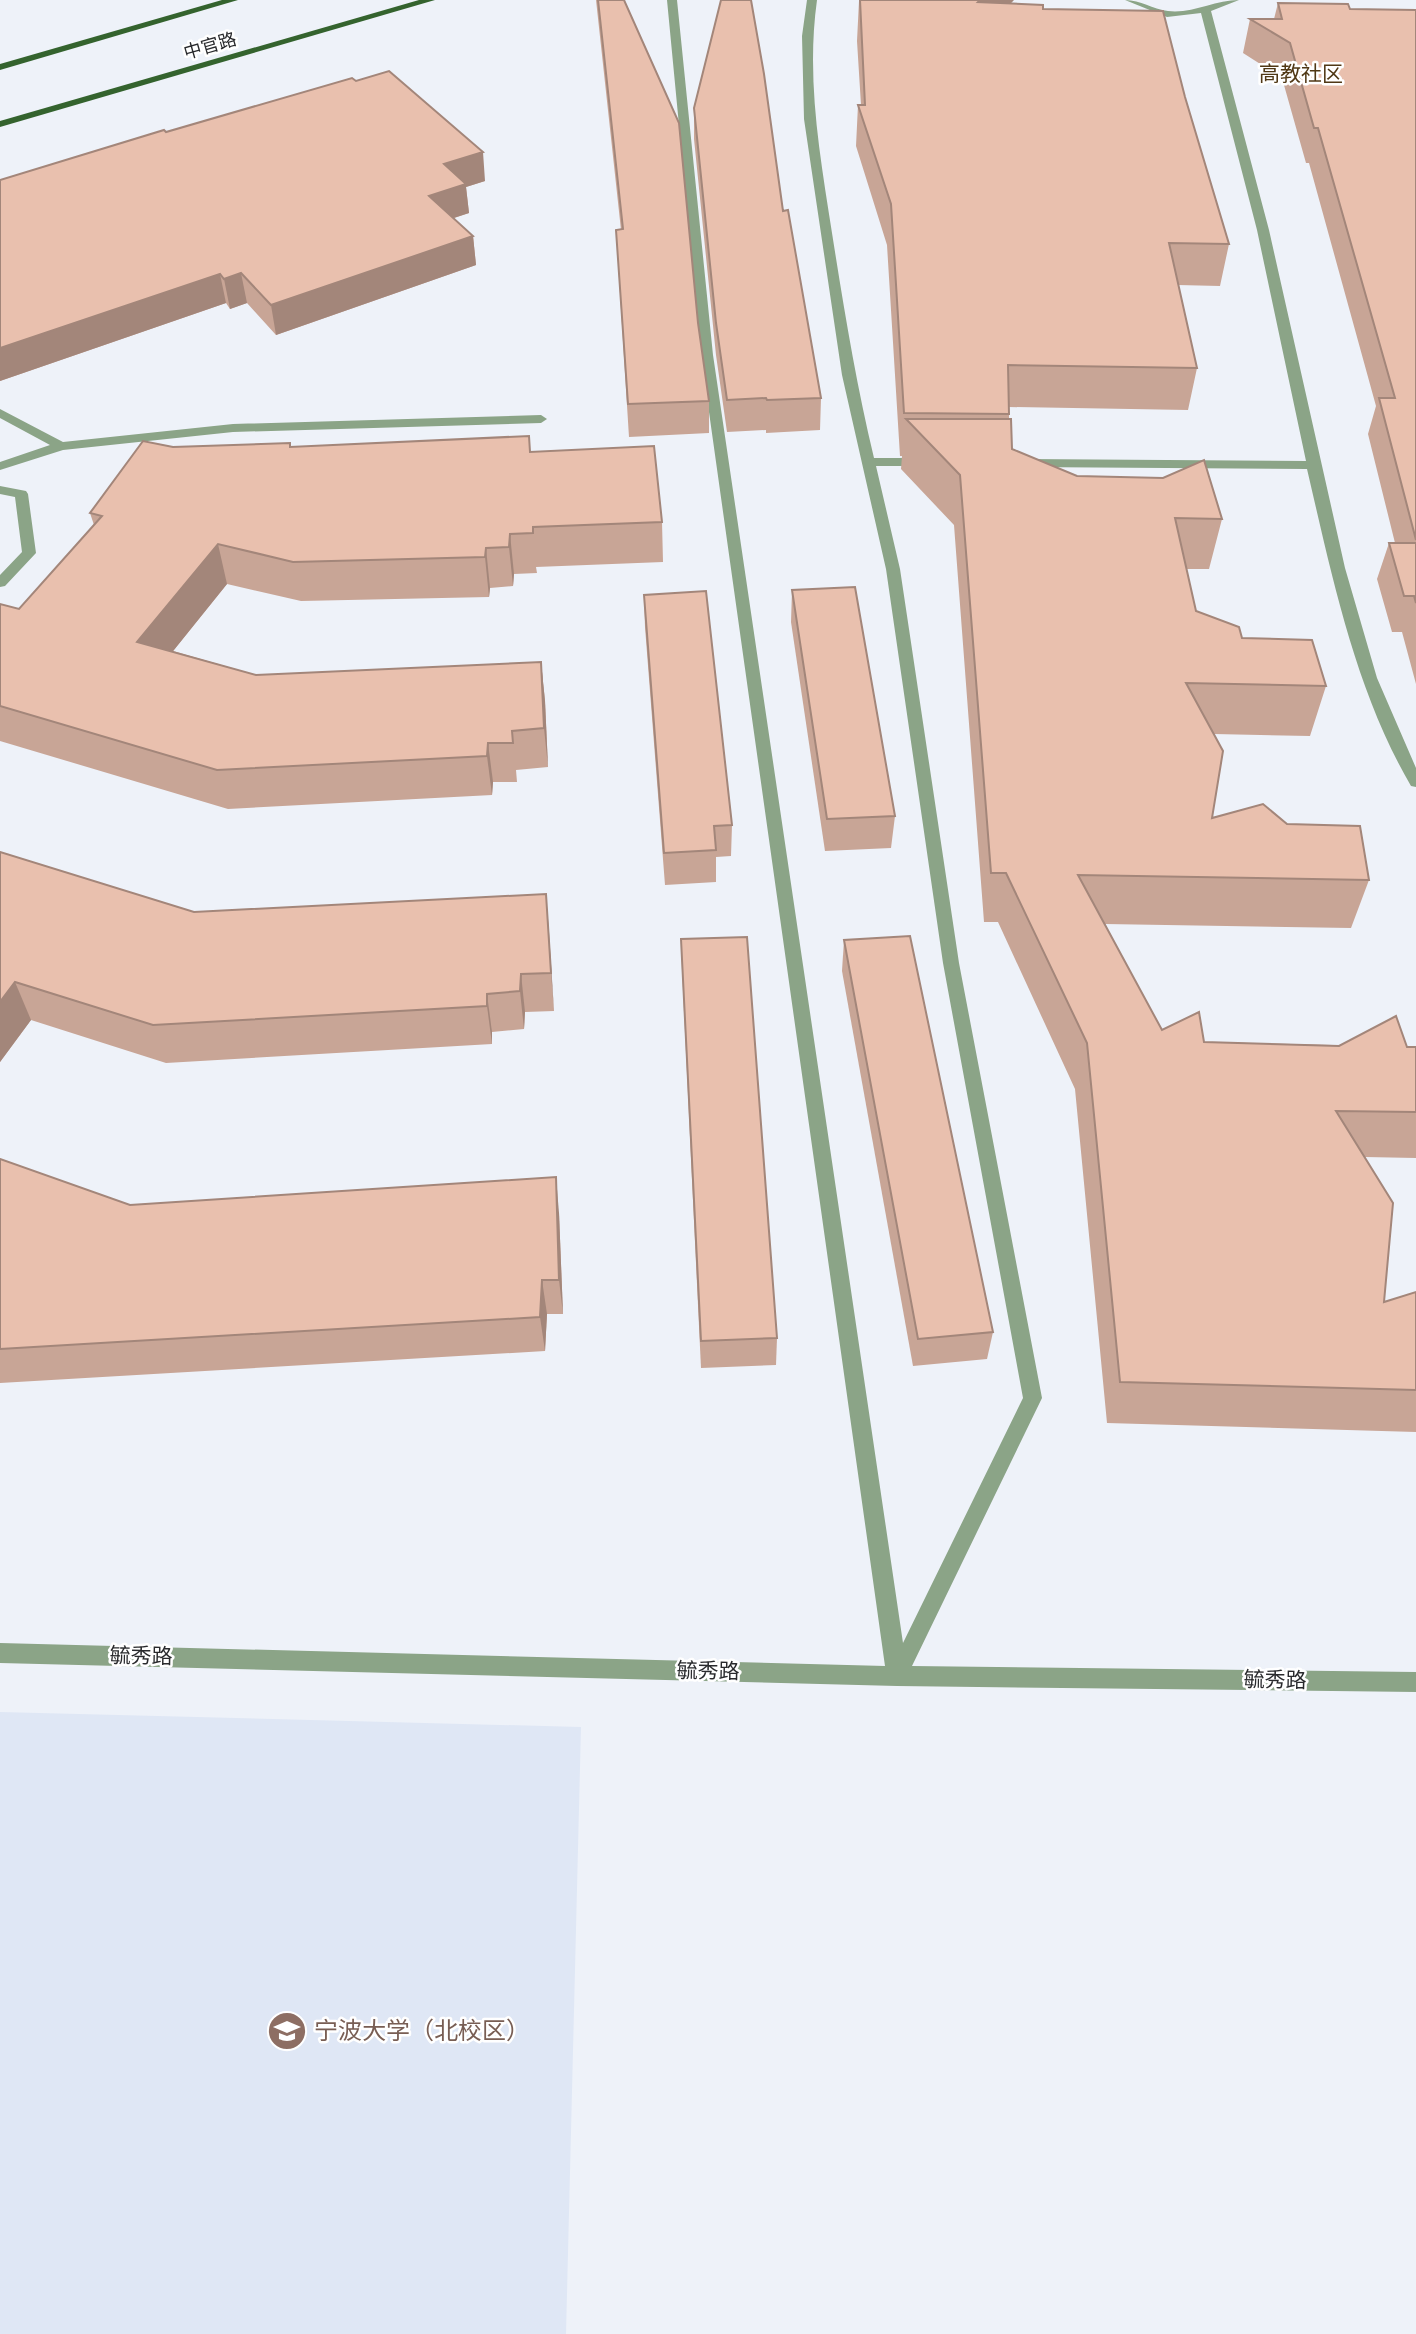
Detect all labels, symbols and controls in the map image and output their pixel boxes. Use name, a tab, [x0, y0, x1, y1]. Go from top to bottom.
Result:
street label: 中官路	[181, 28, 239, 64]
district label: 高教社区	[1259, 61, 1343, 87]
street label: 毓秀路	[109, 1642, 173, 1670]
street label: 毓秀路	[676, 1657, 740, 1685]
street label: 毓秀路	[1243, 1666, 1307, 1694]
school or university icon: 宁波大学（北校区）	[266, 2010, 308, 2052]
place label: 宁波大学（北校区）	[314, 2017, 530, 2045]

